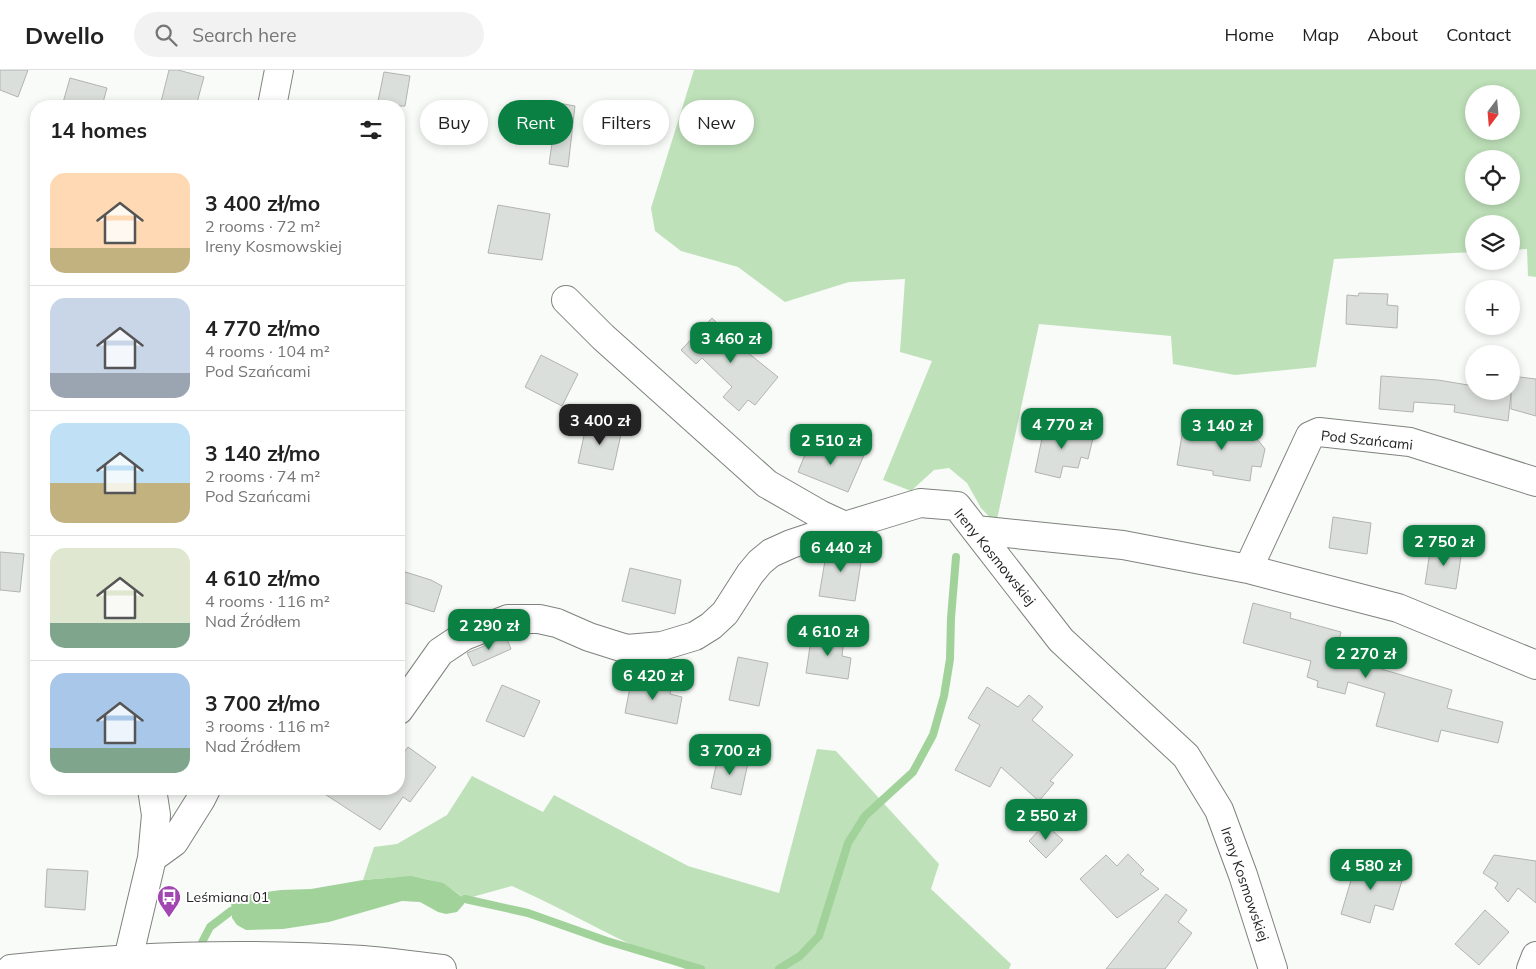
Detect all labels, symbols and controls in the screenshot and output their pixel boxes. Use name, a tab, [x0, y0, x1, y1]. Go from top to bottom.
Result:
search box	[134, 12, 484, 57]
text: Dwello	[25, 20, 104, 50]
icon: search	[152, 21, 180, 49]
text: Search here	[192, 23, 297, 47]
text: Home	[1224, 23, 1274, 46]
text: Map	[1302, 23, 1339, 46]
text: About	[1367, 23, 1418, 46]
text: Contact	[1446, 23, 1511, 46]
north arrow	[1465, 85, 1520, 140]
map controls	[1465, 85, 1520, 400]
chip: Buy	[420, 100, 488, 145]
chip: Rent	[498, 100, 573, 145]
chip: Filters	[583, 100, 669, 145]
chip: New	[679, 100, 754, 145]
icon: filters	[357, 116, 385, 144]
text: 14 homes	[50, 117, 147, 143]
button: locate	[1465, 150, 1520, 205]
text: 3 400 zł/mo	[205, 190, 320, 216]
icon: home	[90, 193, 150, 253]
button: layers	[1465, 215, 1520, 270]
text: 2 rooms · 72 m²	[205, 216, 320, 236]
text: Ireny Kosmowskiej	[205, 236, 342, 256]
button: +	[1465, 280, 1520, 335]
text: 4 770 zł/mo	[205, 315, 320, 341]
icon: home	[90, 318, 150, 378]
pin: 3 460 zł	[679, 322, 783, 364]
text: 3 460 zł	[701, 328, 761, 348]
text: 4 rooms · 104 m²	[205, 341, 330, 361]
button: −	[1465, 345, 1520, 400]
text: Pod Szańcami	[205, 361, 310, 381]
pin: 3 400 zł	[548, 404, 652, 446]
pin: 4 770 zł	[1010, 408, 1114, 450]
pin: 3 140 zł	[1170, 408, 1274, 451]
text: 3 400 zł	[570, 410, 630, 430]
text: 4 770 zł	[1032, 414, 1092, 434]
text: 3 140 zł	[1192, 415, 1252, 435]
pin: 2 510 zł	[779, 424, 883, 466]
street label: Pod Szańcami	[1320, 426, 1414, 454]
text: 2 510 zł	[801, 430, 861, 450]
text: 3 140 zł/mo	[205, 440, 320, 466]
icon: home	[90, 443, 150, 503]
text: 2 rooms · 74 m²	[205, 466, 320, 486]
text: Pod Szańcami	[205, 486, 310, 506]
street label: Ireny Kosmowskiej	[950, 505, 1040, 609]
pin: 2 750 zł	[1392, 524, 1496, 567]
pin: 6 440 zł	[789, 530, 893, 573]
text: 2 750 zł	[1414, 531, 1474, 551]
text: 6 440 zł	[811, 537, 871, 557]
text: 4 610 zł/mo	[205, 565, 320, 591]
icon: home	[90, 568, 150, 628]
text: 4 rooms · 116 m²	[205, 591, 330, 611]
pin: 2 290 zł	[437, 608, 541, 651]
text: Nad Źródłem	[205, 611, 301, 631]
pin: 4 610 zł	[776, 614, 880, 657]
text: 2 290 zł	[459, 615, 519, 635]
text: 4 610 zł	[798, 621, 858, 641]
pin: 2 270 zł	[1314, 636, 1418, 679]
text: 2 270 zł	[1336, 643, 1396, 663]
pin: 6 420 zł	[601, 658, 705, 701]
text: 6 420 zł	[623, 665, 683, 685]
text: 3 700 zł/mo	[205, 690, 320, 716]
icon: home	[90, 693, 150, 753]
text: 3 rooms · 116 m²	[205, 716, 330, 736]
pin: 3 700 zł	[678, 734, 782, 776]
text: Nad Źródłem	[205, 736, 301, 756]
text: 3 700 zł	[700, 740, 760, 760]
pin: 2 550 zł	[994, 798, 1098, 841]
text: 2 550 zł	[1016, 805, 1076, 825]
street label: Ireny Kosmowskiej	[1217, 824, 1273, 944]
pin: 4 580 zł	[1319, 848, 1423, 891]
text: 4 580 zł	[1341, 855, 1401, 875]
bus stop icon: Leśmiana 01	[156, 884, 182, 918]
place label: Leśmiana 01	[186, 888, 269, 906]

